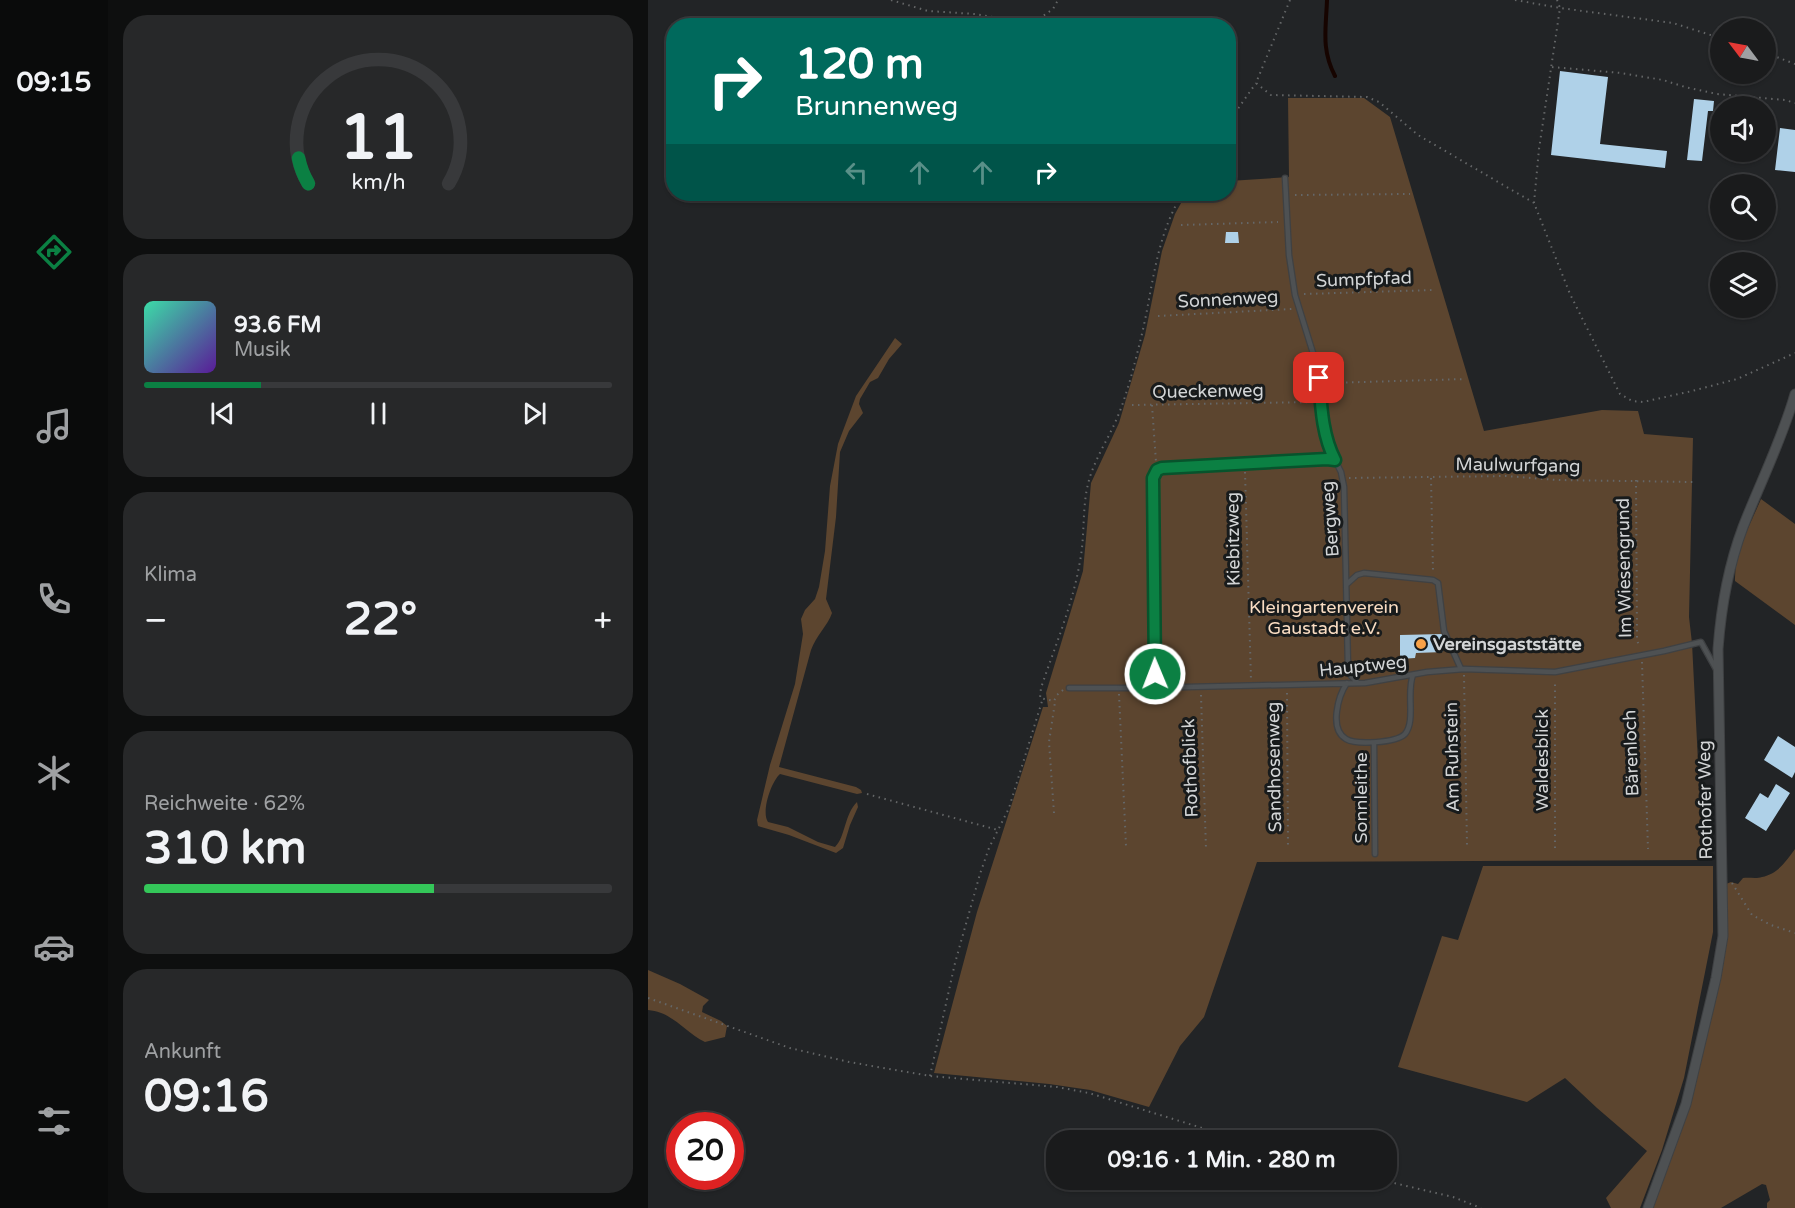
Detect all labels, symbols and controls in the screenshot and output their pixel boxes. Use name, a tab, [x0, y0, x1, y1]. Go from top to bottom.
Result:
north arrow	[1710, 18, 1776, 84]
map controls	[1710, 18, 1776, 318]
text: 120 m	[795, 39, 924, 90]
icon: right	[696, 42, 774, 120]
text: 09:15	[17, 66, 91, 99]
text: Brunnenweg	[795, 90, 958, 123]
button: sound	[1710, 96, 1776, 162]
text: 11	[339, 101, 417, 176]
icon: left	[840, 156, 873, 189]
icon: ahead	[903, 156, 936, 189]
icon: ahead	[966, 156, 999, 189]
icon: right	[1029, 156, 1062, 189]
text: km/h	[351, 169, 405, 195]
button: search	[1710, 174, 1776, 240]
icon: directions	[33, 231, 75, 273]
button: layers	[1710, 252, 1776, 318]
street label: Sumpfpfad	[1316, 266, 1412, 292]
street label: Sonnenweg	[1177, 285, 1279, 313]
text: 93.6 FM	[234, 312, 322, 338]
text: Musik	[234, 338, 291, 362]
pin	[1293, 352, 1344, 403]
icon: arrive	[1302, 361, 1335, 394]
street label: Queckenweg	[1152, 379, 1264, 403]
icon: previous	[206, 397, 239, 430]
icon: pause	[362, 397, 395, 430]
icon: next	[518, 397, 551, 430]
icon: music	[33, 405, 75, 447]
street label: Maulwurfgang	[1455, 453, 1581, 477]
street label: Bergweg	[1316, 480, 1344, 558]
street label: Kiebitzweg	[1221, 492, 1245, 586]
street label: Im Wiesengrund	[1612, 498, 1636, 638]
text: Klima	[144, 563, 197, 587]
icon: phone	[33, 578, 75, 620]
text: 22°	[344, 593, 417, 647]
park label: Kleingartenverein Gaustadt e.V.	[1249, 596, 1399, 639]
text: −	[144, 601, 168, 640]
text: +	[593, 601, 612, 640]
place label: Vereinsgaststätte	[1433, 633, 1582, 655]
marker: Vereinsgaststätte	[1414, 637, 1428, 651]
position arrow	[1123, 642, 1187, 706]
street label: Hauptweg	[1318, 650, 1408, 682]
street label: Sandhosenweg	[1262, 701, 1286, 833]
street label: Am Ruhstein	[1440, 702, 1464, 812]
street label: Waldesblick	[1531, 709, 1553, 811]
street label: Bärenloch	[1618, 709, 1644, 797]
street label: Rothofblick	[1177, 718, 1203, 818]
street label: Rothofer Weg	[1693, 740, 1717, 860]
icon: climate	[33, 752, 75, 794]
street label: Sonnleithe	[1350, 752, 1372, 844]
text: Reichweite · 62%	[144, 792, 305, 816]
text: 310 km	[144, 822, 306, 876]
icon: car	[33, 926, 75, 968]
text: Ankunft	[144, 1040, 221, 1064]
text: 09:16	[144, 1070, 269, 1124]
icon: filters	[33, 1100, 75, 1142]
speed limit sign: 20	[666, 1112, 744, 1190]
text: 09:16 · 1 Min. · 280 m	[1108, 1147, 1335, 1173]

